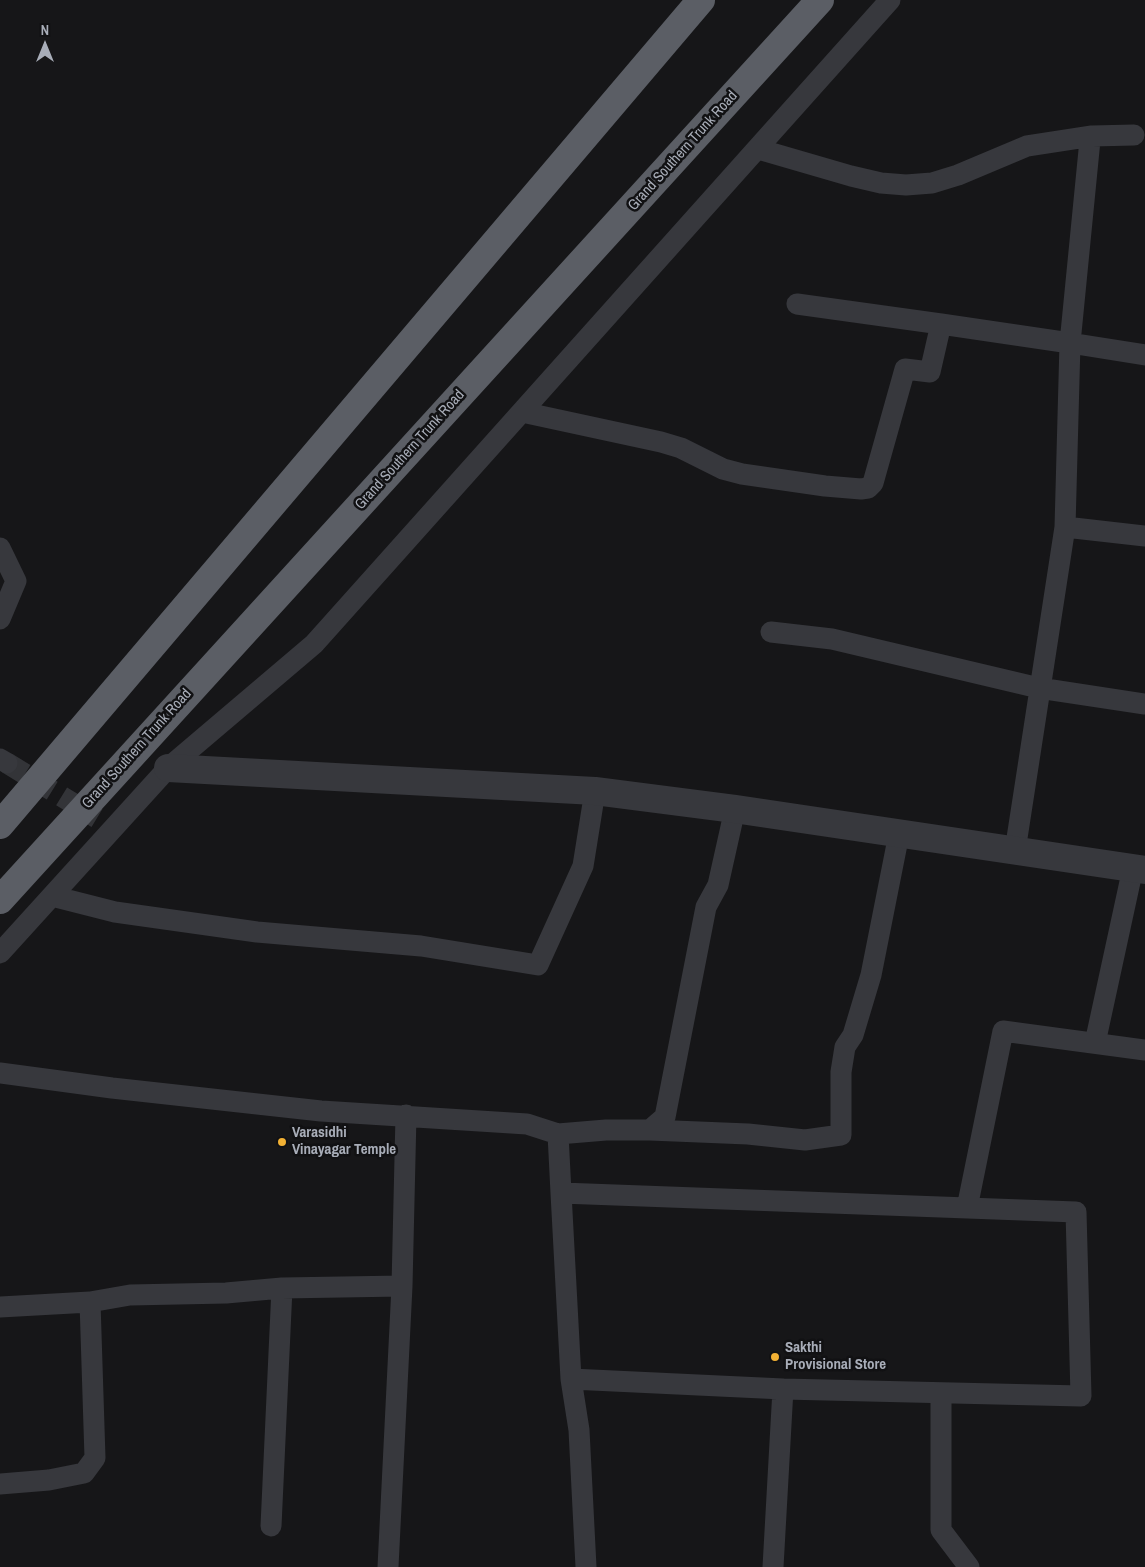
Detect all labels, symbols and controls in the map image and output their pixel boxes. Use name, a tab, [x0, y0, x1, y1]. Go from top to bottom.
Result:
north arrow	[20, 20, 70, 70]
text: N	[41, 21, 49, 39]
street label: Grand Southern Trunk Road	[625, 87, 741, 215]
street label: Grand Southern Trunk Road	[352, 386, 468, 514]
street label: Grand Southern Trunk Road	[79, 685, 195, 813]
place label: Varasidhi Vinayagar Temple	[292, 1124, 396, 1159]
marker: Varasidhi Vinayagar Temple	[276, 1136, 288, 1148]
place label: Sakthi Provisional Store	[785, 1339, 886, 1374]
marker: Sakthi Provisional Store	[769, 1351, 781, 1363]

